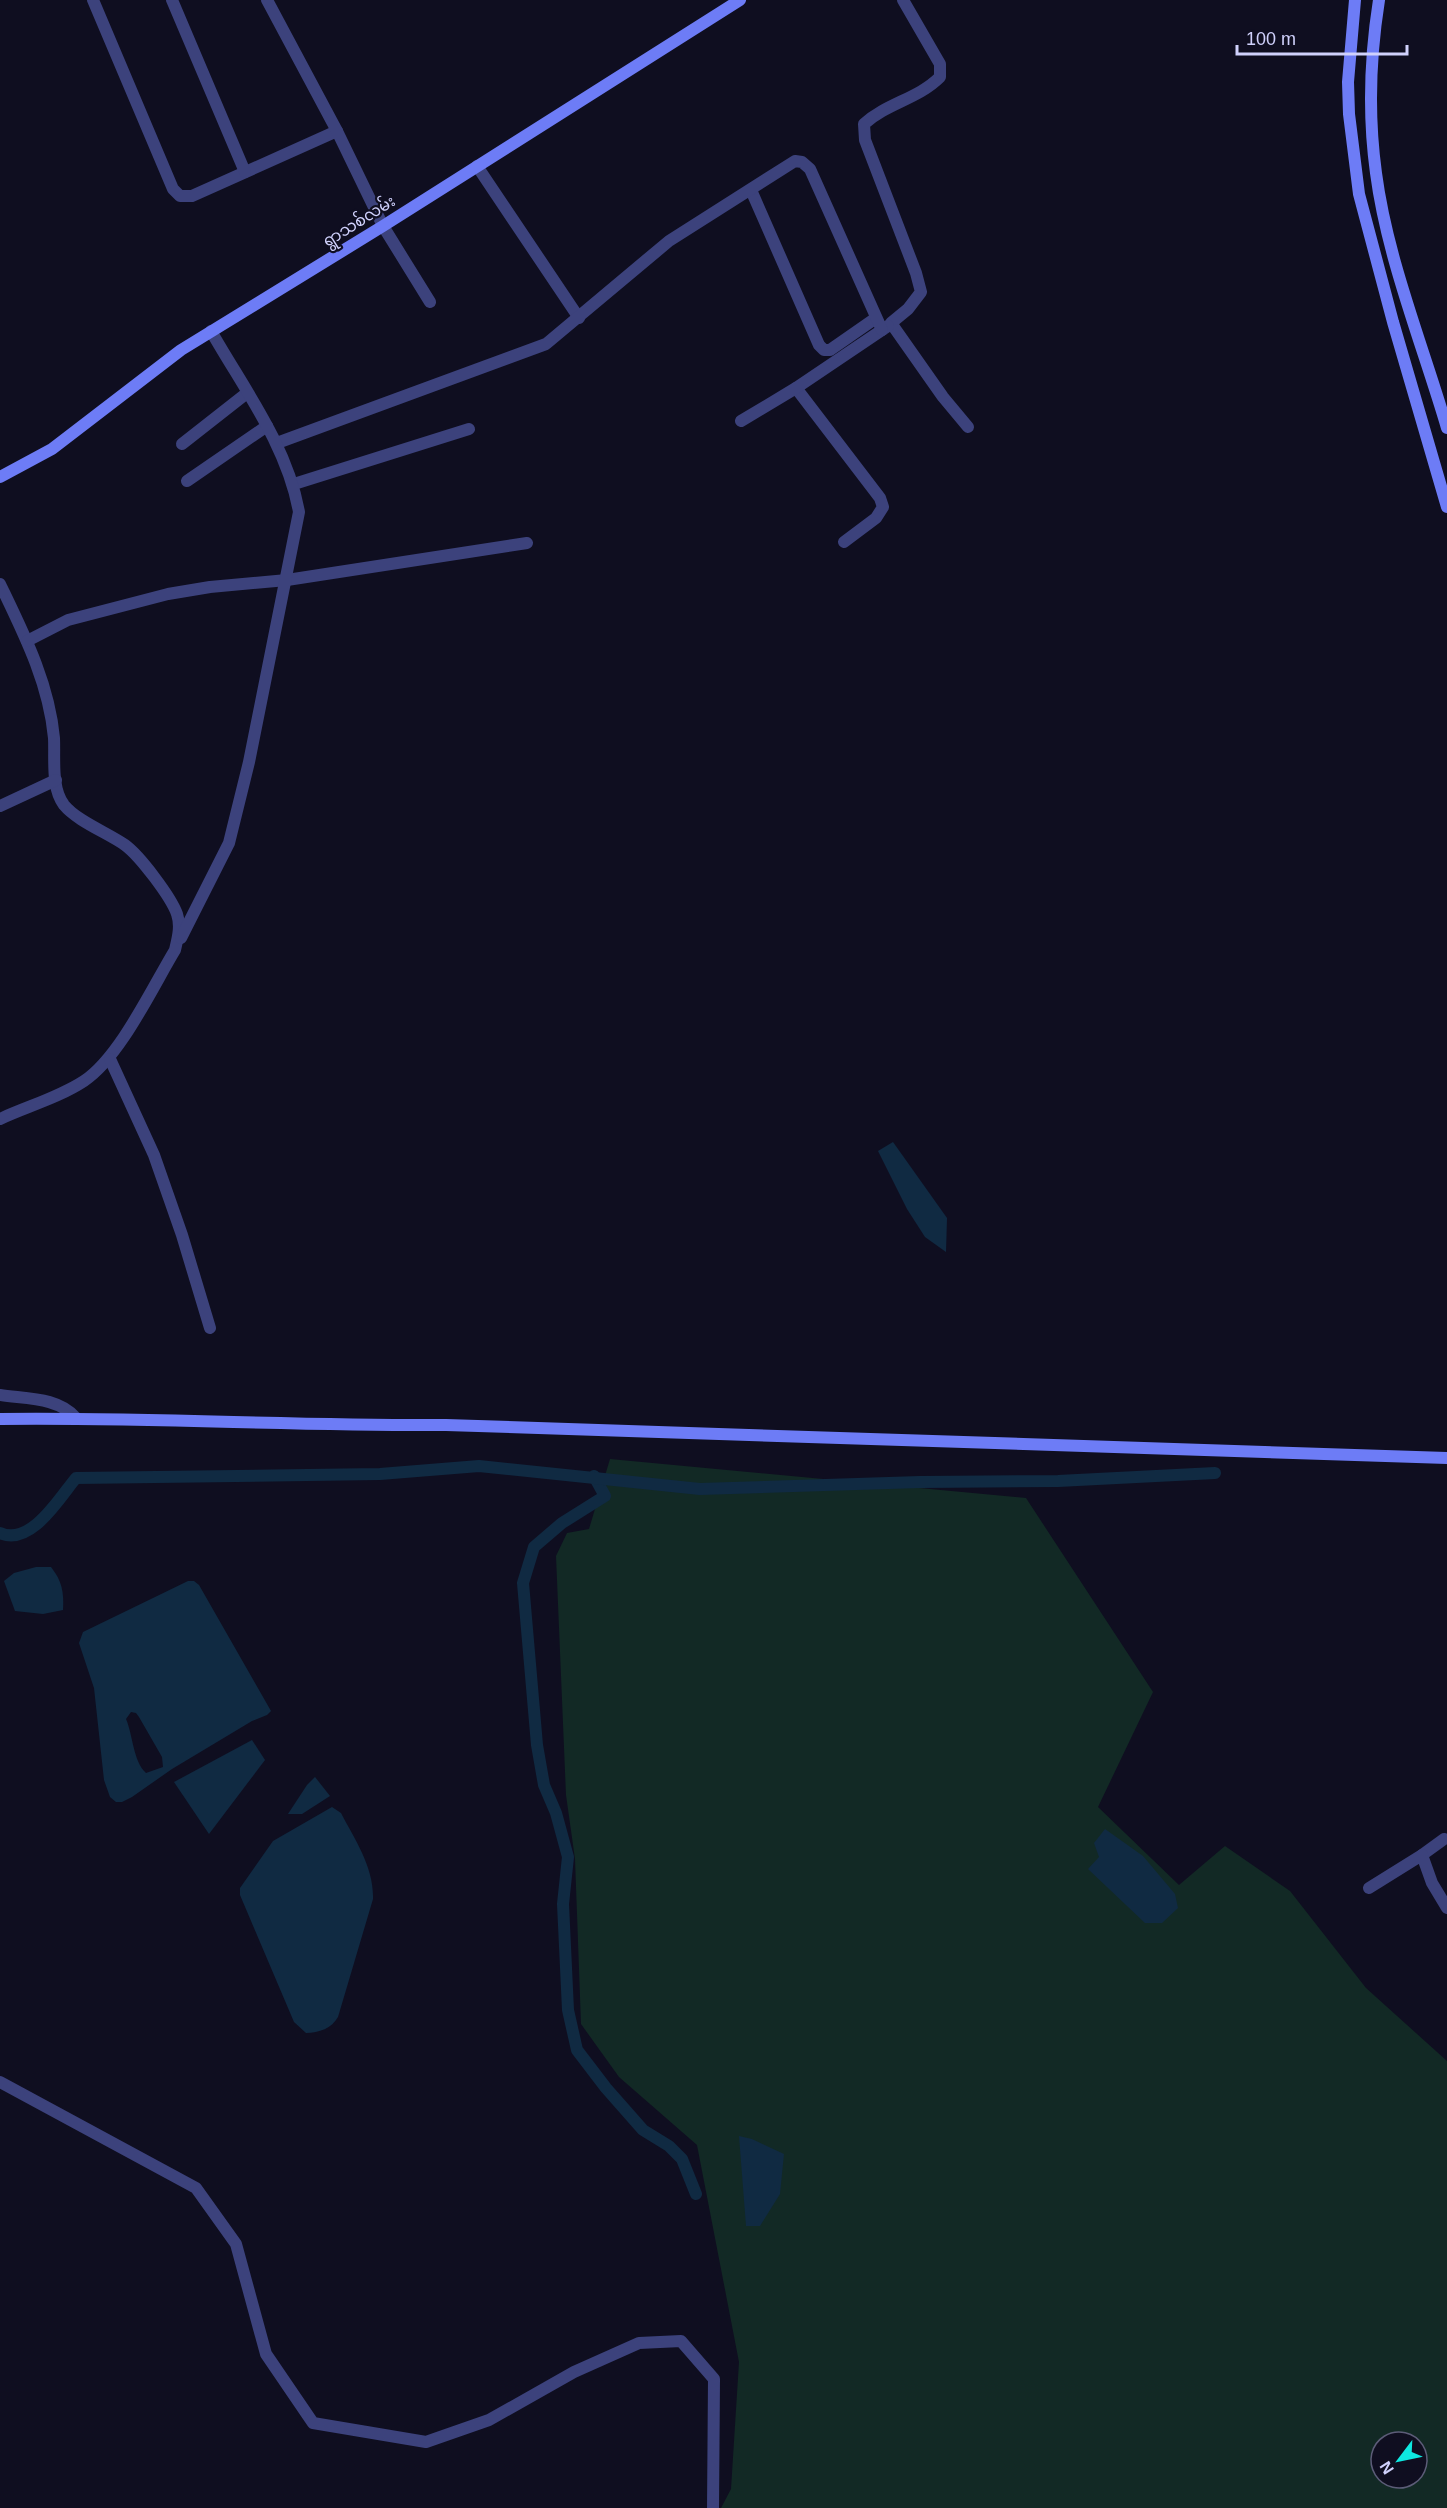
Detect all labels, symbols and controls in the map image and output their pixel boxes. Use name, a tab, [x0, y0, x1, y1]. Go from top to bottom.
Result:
scale bar	[1237, 18, 1406, 56]
text: 100 m	[1246, 29, 1296, 49]
street label: ရွာသစ်လမ်း	[318, 190, 401, 254]
north arrow	[1369, 2430, 1429, 2490]
text: N	[1376, 2458, 1397, 2477]

